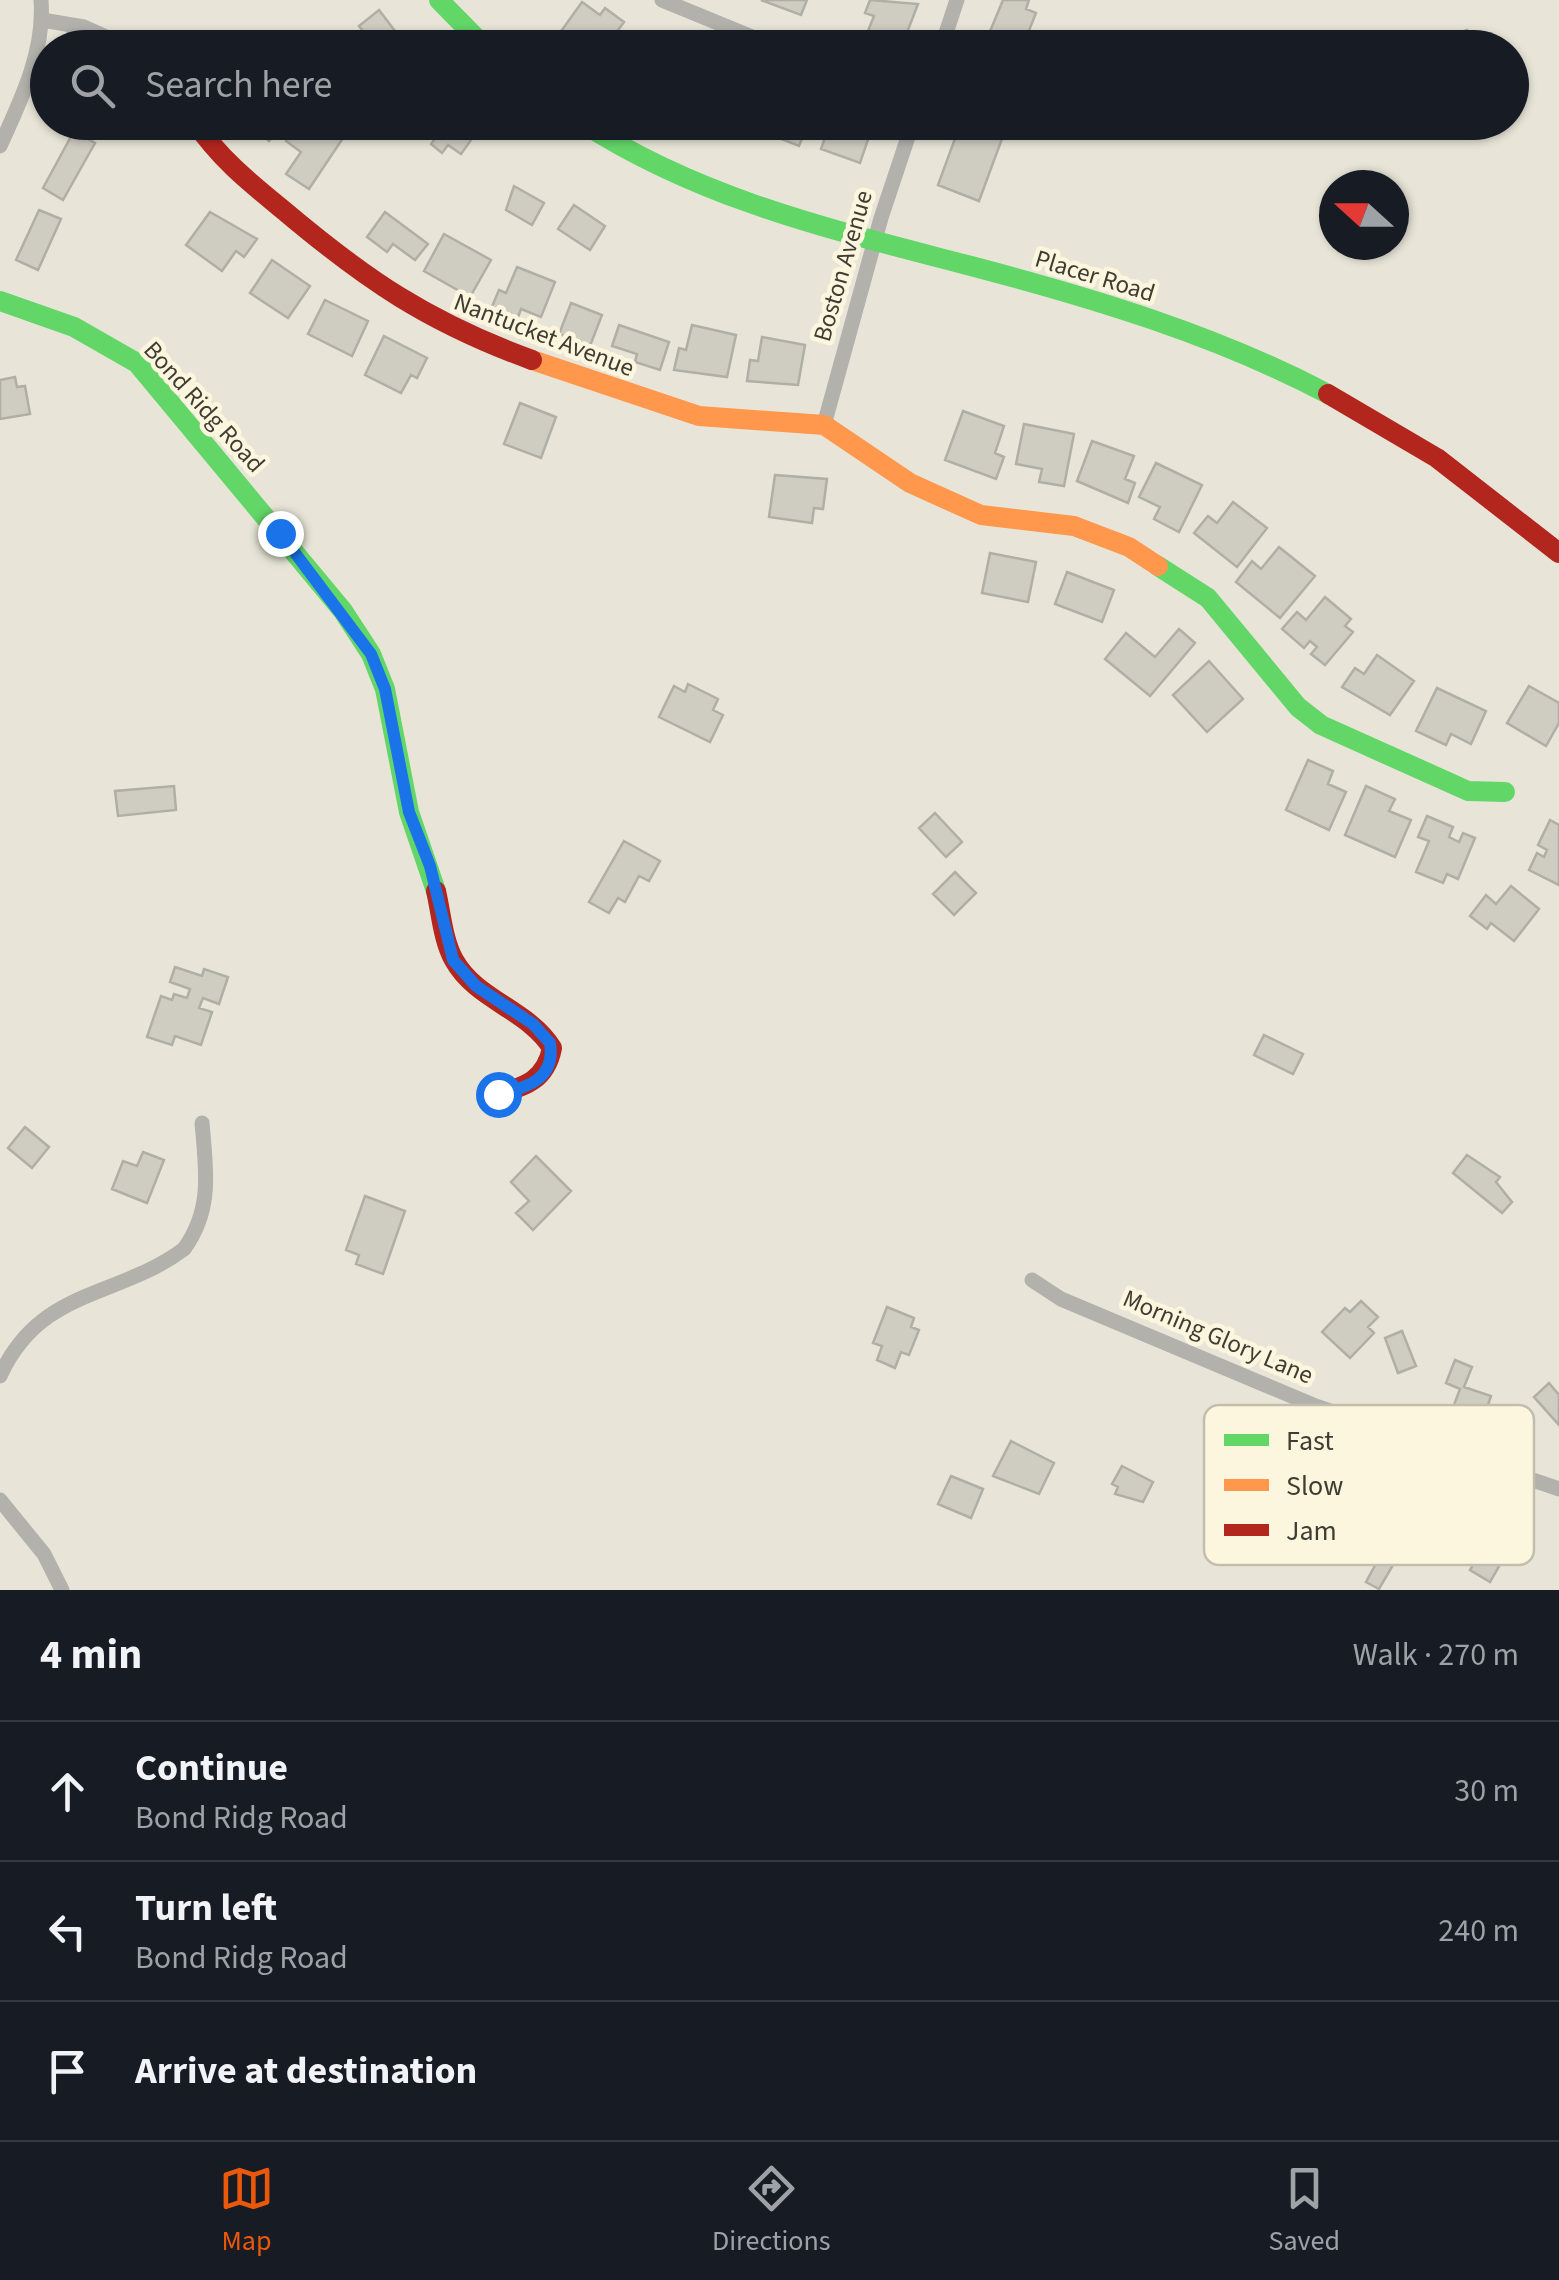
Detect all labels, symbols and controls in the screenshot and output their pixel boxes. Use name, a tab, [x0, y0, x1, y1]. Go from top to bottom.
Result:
search box	[30, 30, 1529, 140]
icon: search	[65, 58, 120, 113]
text: Search here	[145, 58, 332, 112]
north arrow	[1319, 170, 1409, 260]
street label: Boston Avenue	[804, 186, 882, 346]
street label: Placer Road	[1031, 241, 1159, 311]
street label: Nantucket Avenue	[449, 284, 639, 386]
street label: Bond Ridg Road	[135, 333, 273, 481]
route end	[258, 511, 304, 557]
route start	[476, 1072, 522, 1118]
street label: Morning Glory Lane	[1117, 1281, 1319, 1393]
legend	[1204, 1405, 1534, 1565]
text: Fast	[1286, 1421, 1334, 1461]
text: Slow	[1286, 1466, 1343, 1506]
text: Jam	[1286, 1511, 1337, 1551]
text: 4 min	[40, 1625, 142, 1685]
text: Walk · 270 m	[1353, 1632, 1519, 1678]
text: Continue	[135, 1741, 288, 1795]
icon: ahead	[40, 1764, 95, 1819]
text: 30 m	[1454, 1768, 1519, 1814]
text: Bond Ridg Road	[135, 1795, 348, 1841]
text: Turn left	[135, 1881, 277, 1935]
icon: left	[40, 1904, 95, 1959]
text: 240 m	[1438, 1908, 1519, 1954]
text: Bond Ridg Road	[135, 1935, 348, 1981]
icon: arrive	[40, 2044, 95, 2099]
text: Arrive at destination	[135, 2044, 477, 2098]
tab: Map	[219, 2161, 274, 2261]
tab: Directions	[712, 2161, 831, 2261]
tab: Saved	[1269, 2161, 1340, 2261]

